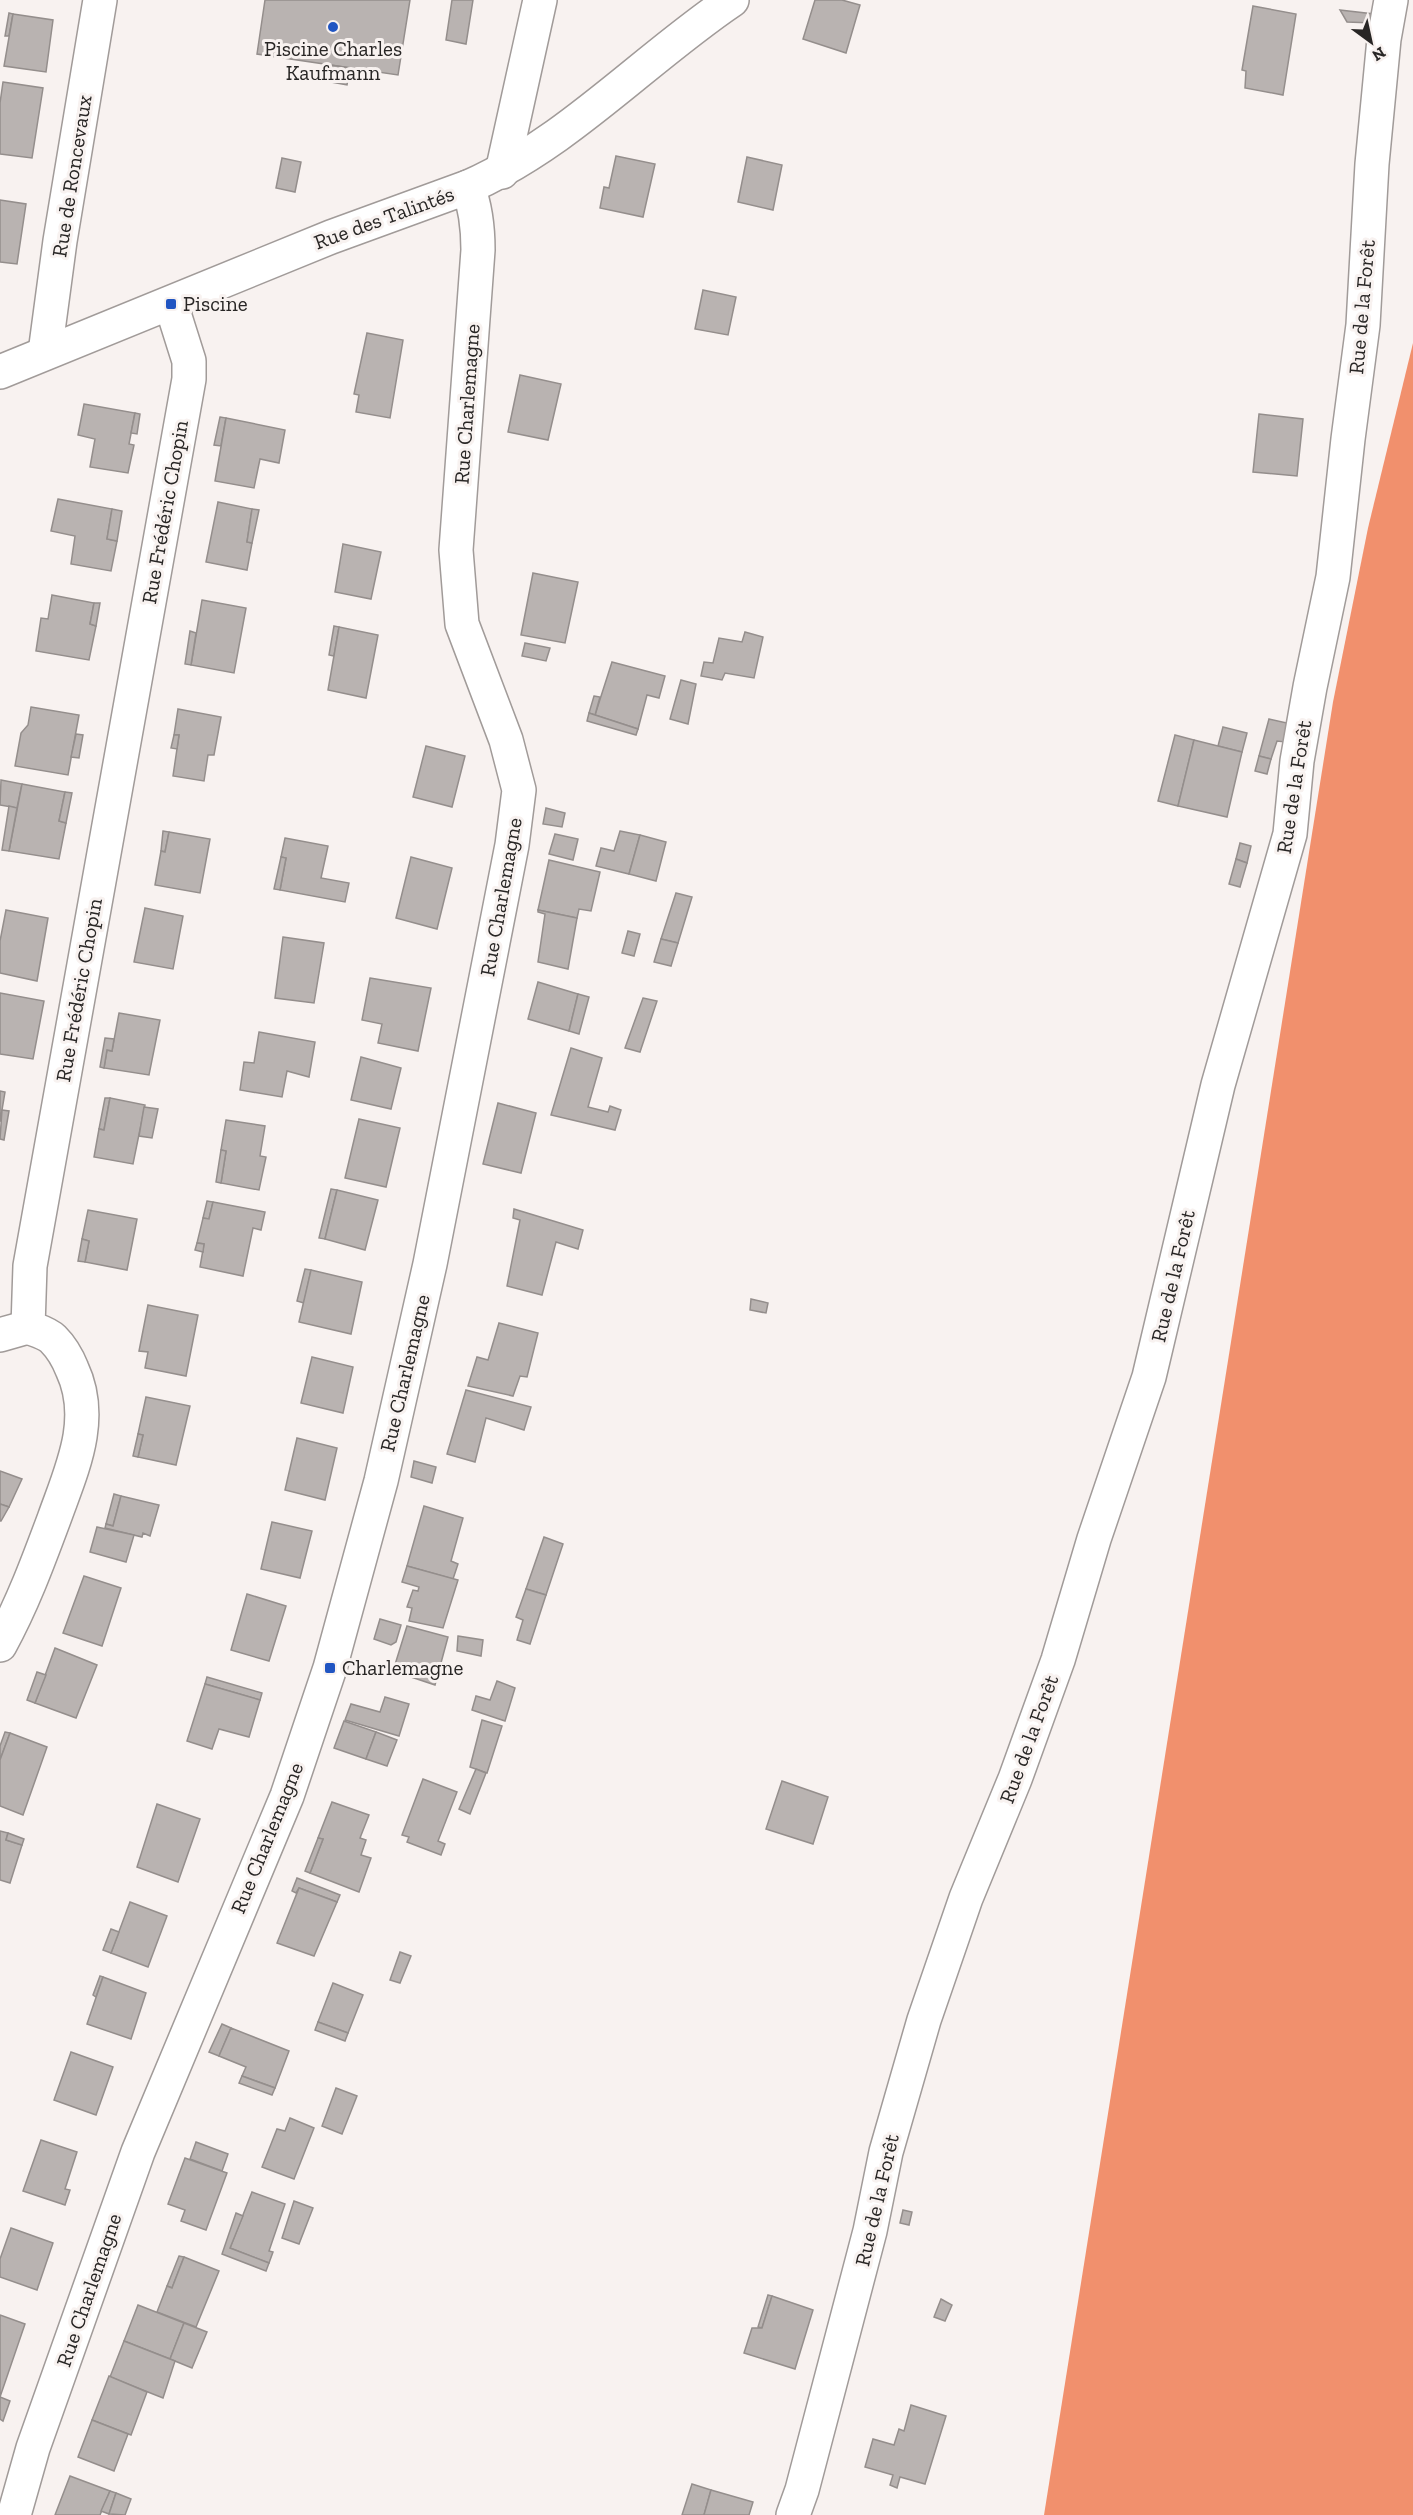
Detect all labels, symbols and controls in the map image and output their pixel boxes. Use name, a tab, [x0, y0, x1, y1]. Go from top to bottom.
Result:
north arrow	[1341, 12, 1401, 72]
marker: Piscine Charles Kaufmann	[326, 20, 340, 34]
place label: Piscine Charles Kaufmann	[264, 36, 402, 85]
text: N	[1369, 43, 1389, 65]
street label: Rue de Roncevaux	[46, 93, 97, 259]
street label: Rue des Talintés	[310, 181, 457, 254]
street label: Rue de la Forêt	[1343, 239, 1380, 375]
place label: Piscine	[183, 291, 248, 316]
marker: Piscine	[164, 297, 178, 311]
street label: Rue Charlemagne	[448, 323, 485, 485]
street label: Rue Frédéric Chopin	[136, 418, 193, 606]
street label: Rue de la Forêt	[1271, 718, 1316, 855]
street label: Rue Charlemagne	[474, 816, 527, 978]
street label: Rue Frédéric Chopin	[50, 896, 107, 1084]
street label: Rue de la Forêt	[1145, 1207, 1200, 1344]
street label: Rue Charlemagne	[374, 1292, 435, 1454]
place label: Charlemagne	[342, 1655, 463, 1680]
marker: Charlemagne	[323, 1661, 337, 1675]
street label: Rue de la Forêt	[994, 1671, 1063, 1806]
street label: Rue Charlemagne	[225, 1759, 308, 1917]
street label: Rue de la Forêt	[849, 2131, 904, 2268]
street label: Rue Charlemagne	[51, 2210, 127, 2370]

